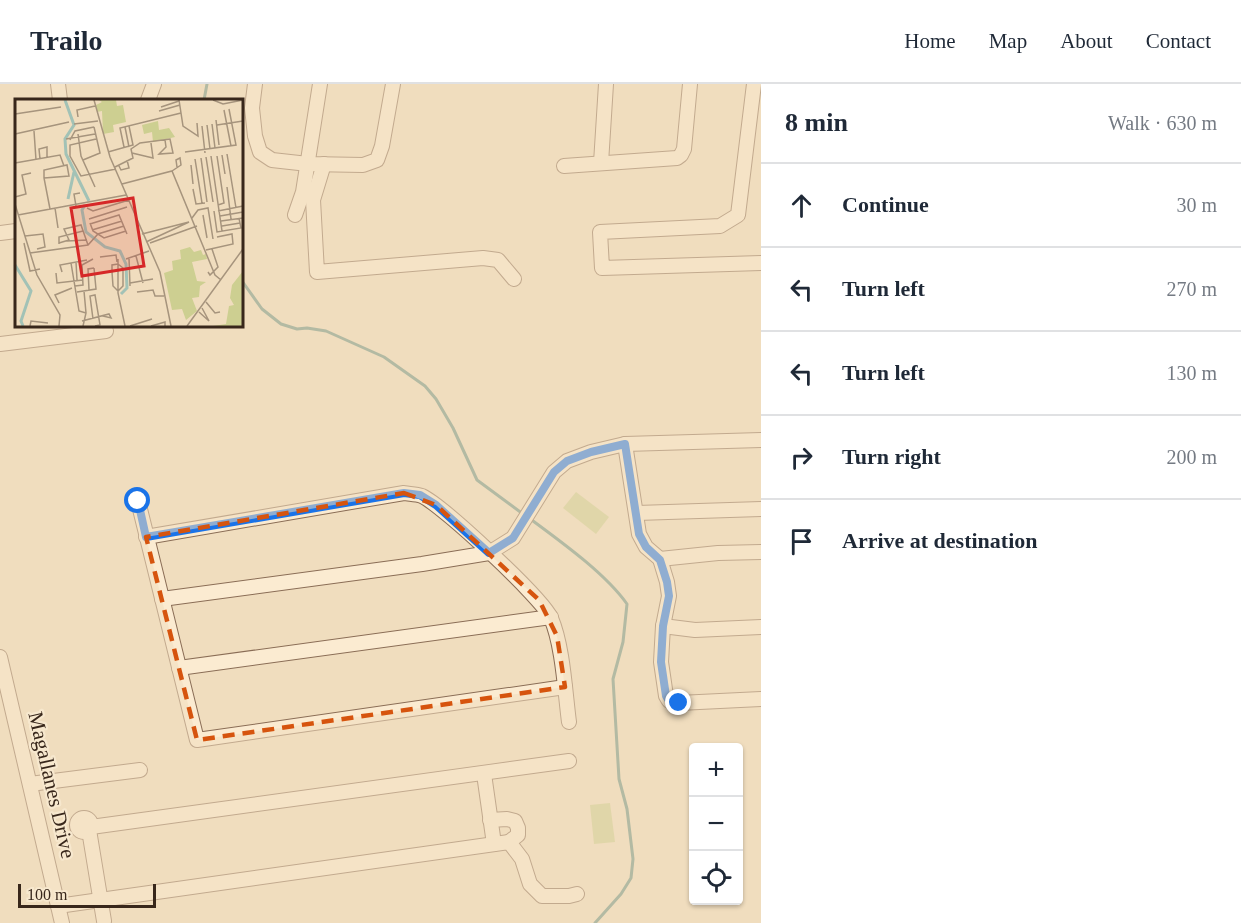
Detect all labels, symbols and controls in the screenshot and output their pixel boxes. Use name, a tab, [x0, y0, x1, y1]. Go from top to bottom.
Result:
text: Trailo	[30, 25, 103, 56]
text: Home	[904, 29, 956, 53]
text: Map	[989, 29, 1027, 53]
text: About	[1060, 29, 1113, 53]
text: Contact	[1146, 29, 1211, 53]
inset map	[15, 99, 243, 327]
text: 8 min	[785, 108, 848, 137]
text: Walk · 630 m	[1108, 112, 1217, 134]
icon: ahead	[785, 189, 818, 222]
text: Continue	[842, 192, 929, 217]
text: 30 m	[1176, 194, 1217, 216]
icon: left	[785, 273, 818, 306]
text: Turn left	[842, 276, 925, 301]
text: 270 m	[1166, 278, 1217, 300]
icon: left	[785, 357, 818, 390]
text: Turn left	[842, 360, 925, 385]
text: 130 m	[1166, 362, 1217, 384]
icon: right	[785, 441, 818, 474]
text: Turn right	[842, 444, 941, 469]
text: 200 m	[1166, 446, 1217, 468]
route start	[124, 487, 150, 513]
icon: arrive	[785, 525, 818, 558]
text: Arrive at destination	[842, 528, 1038, 553]
route end	[665, 689, 691, 715]
street label: Magallanes Drive	[23, 709, 81, 861]
map controls	[689, 743, 743, 905]
button: +	[689, 743, 743, 797]
button: −	[689, 797, 743, 851]
button: locate	[689, 851, 743, 905]
scale bar	[18, 881, 156, 908]
text: 100 m	[27, 886, 67, 903]

